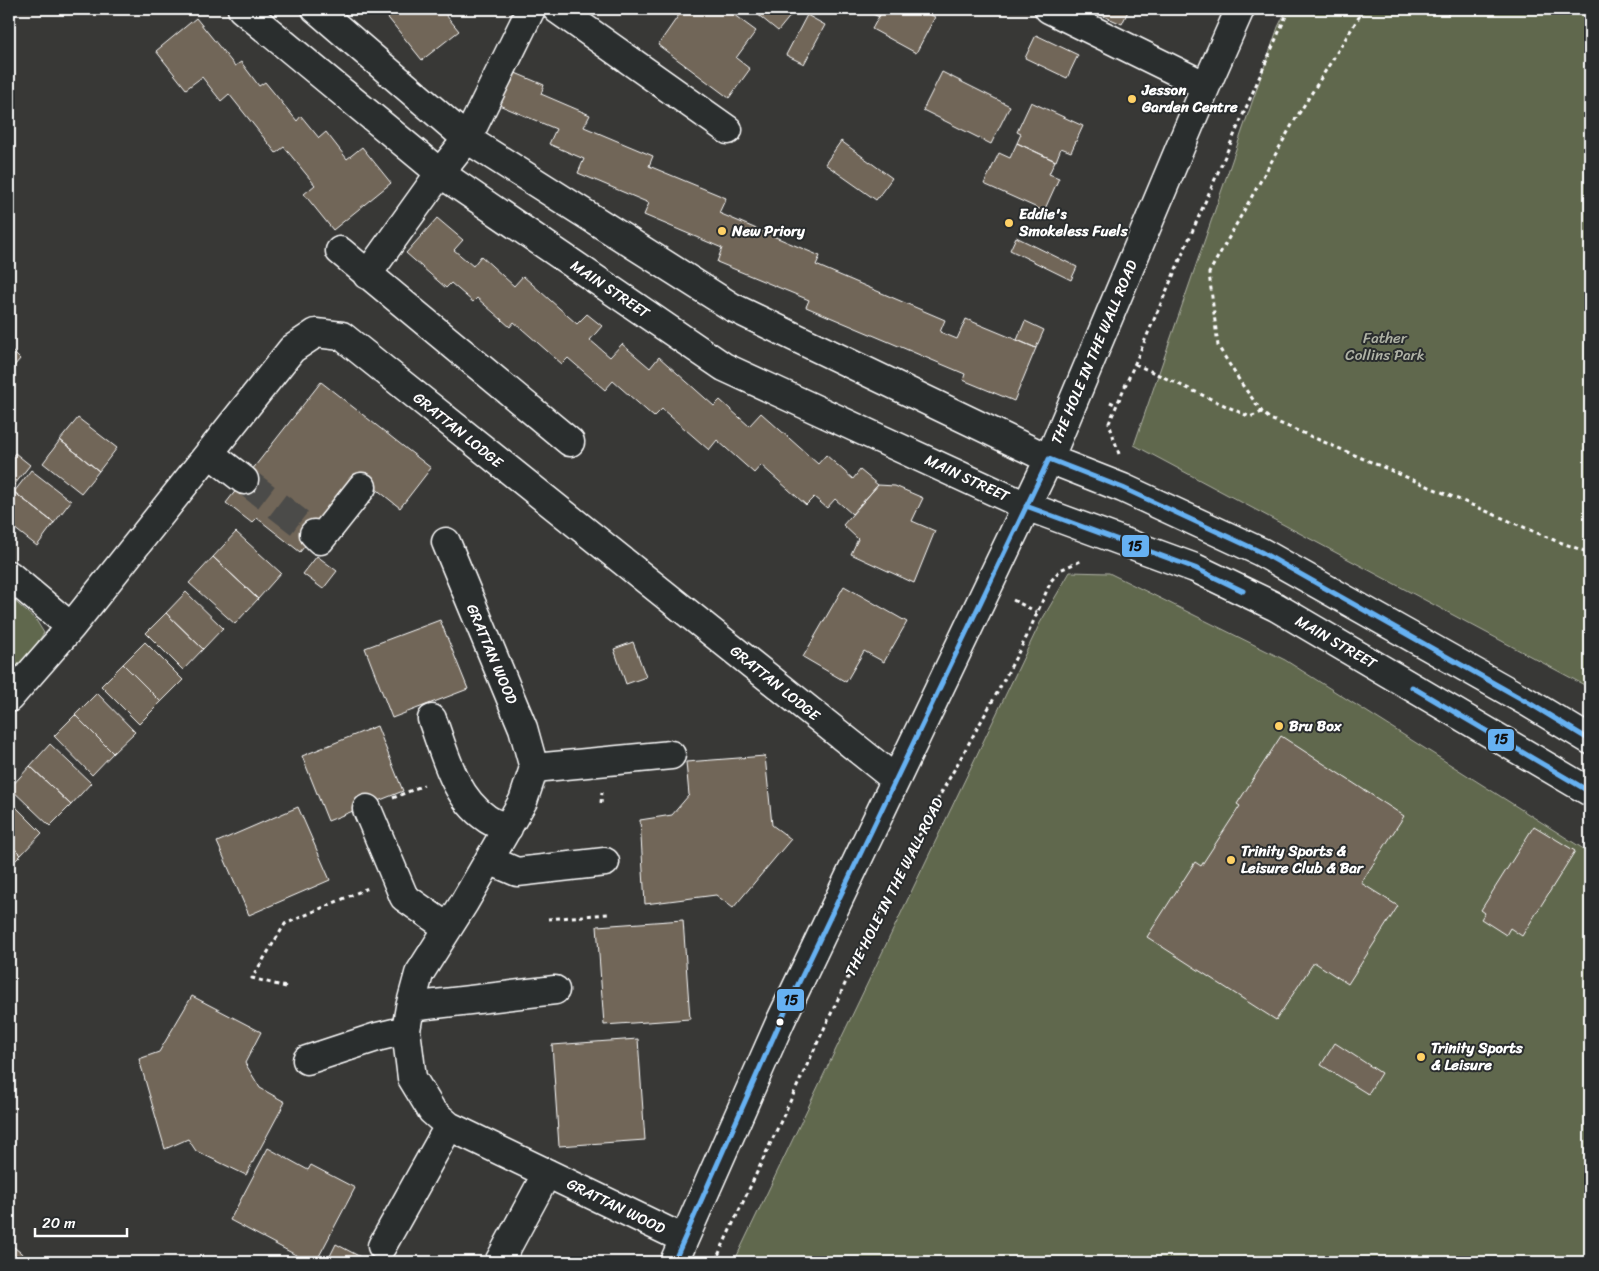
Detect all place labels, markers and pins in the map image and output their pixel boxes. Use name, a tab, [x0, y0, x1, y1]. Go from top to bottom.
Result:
place label: Jesson Garden Centre	[1141, 77, 1238, 120]
marker: Jesson Garden Centre	[1126, 93, 1138, 105]
place label: Eddie's Smokeless Fuels	[1018, 201, 1129, 244]
marker: Eddie's Smokeless Fuels	[1003, 217, 1015, 229]
place label: New Priory	[731, 218, 806, 244]
marker: New Priory	[716, 225, 728, 237]
place label: Bru Box	[1289, 713, 1343, 739]
marker: Bru Box	[1273, 720, 1285, 732]
place label: Trinity Sports & Leisure Club & Bar	[1241, 838, 1365, 881]
marker: Trinity Sports & Leisure Club & Bar	[1225, 854, 1237, 866]
unlabelled marker	[775, 1017, 785, 1027]
place label: Trinity Sports & Leisure	[1431, 1035, 1524, 1078]
marker: Trinity Sports & Leisure	[1415, 1051, 1427, 1063]

